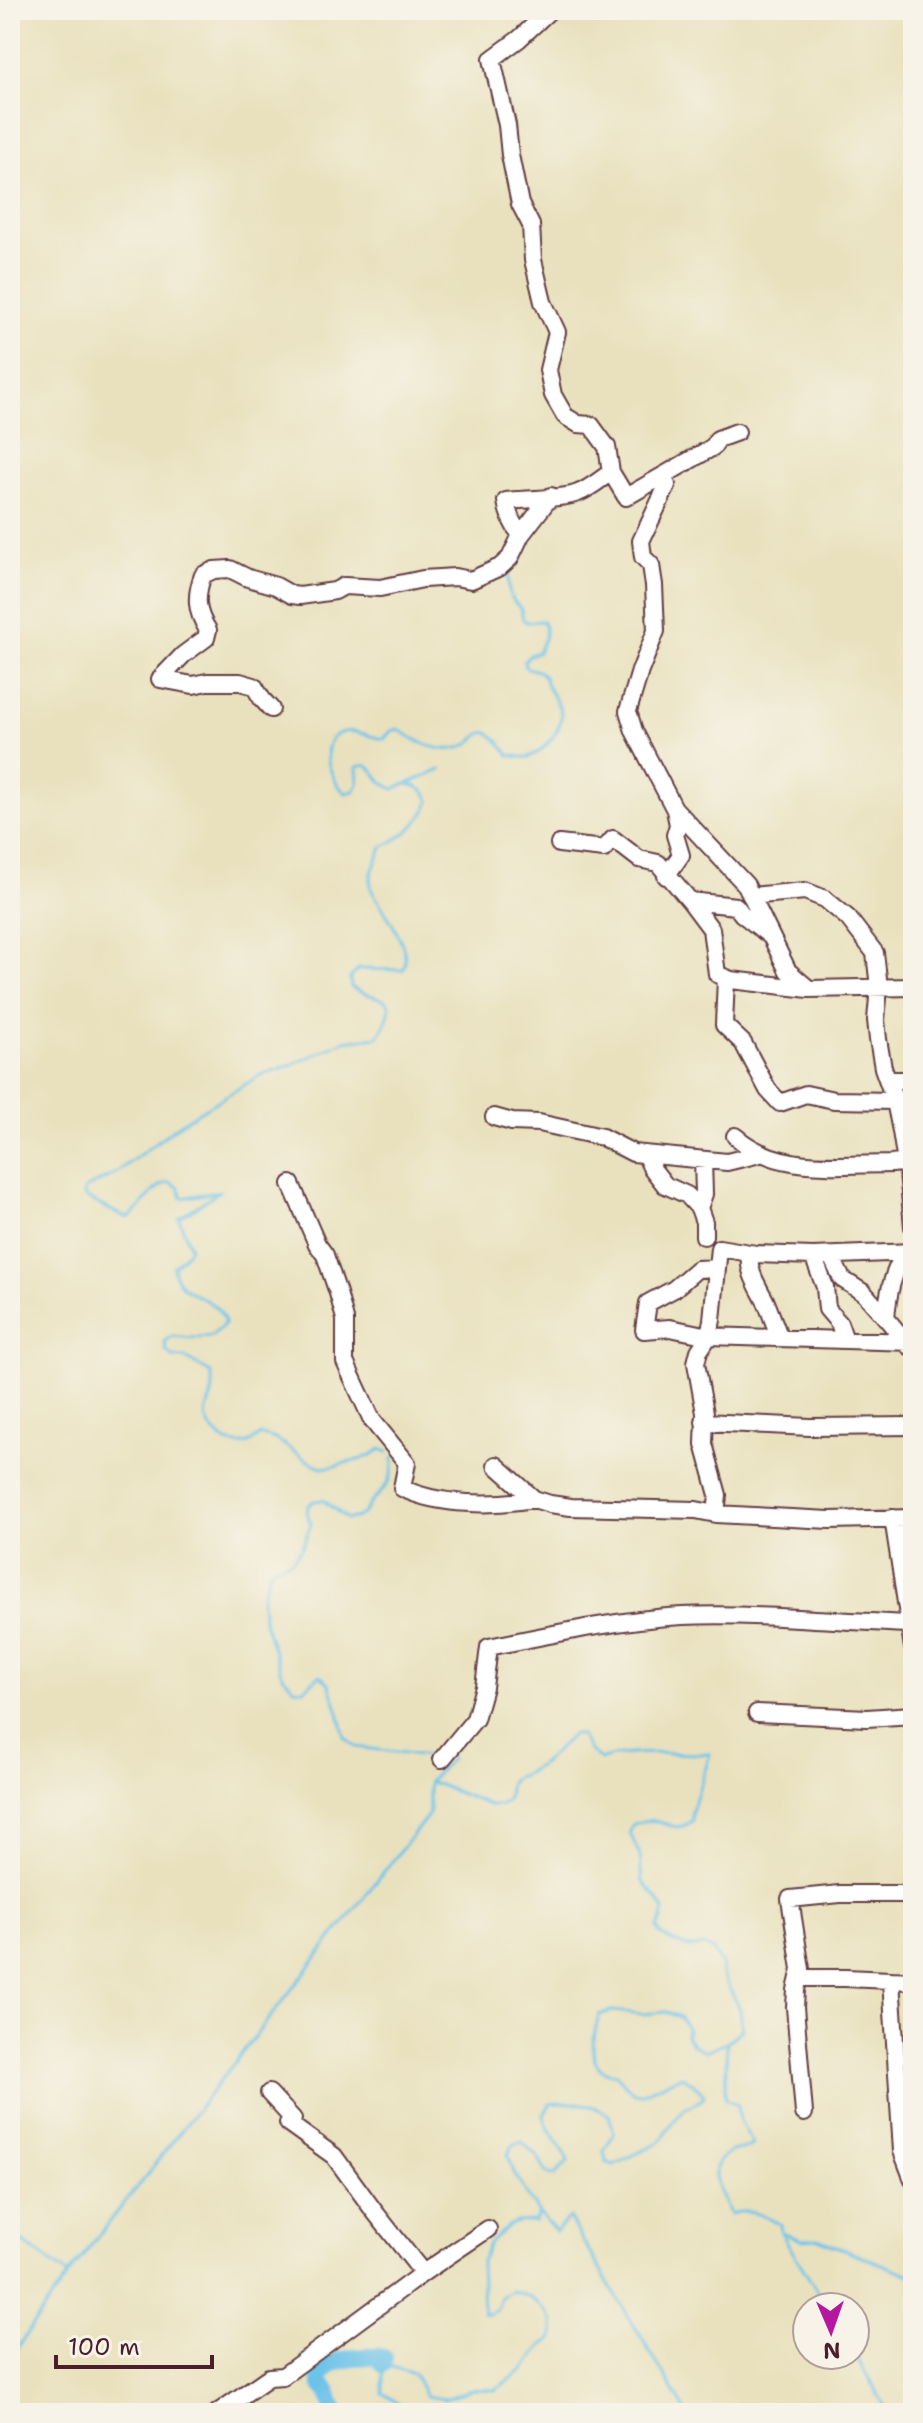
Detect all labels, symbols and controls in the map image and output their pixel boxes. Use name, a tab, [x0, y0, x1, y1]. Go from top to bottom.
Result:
north arrow	[791, 2291, 871, 2371]
scale bar	[56, 2319, 212, 2369]
text: 100 m	[68, 2331, 140, 2363]
text: N	[822, 2336, 841, 2365]

